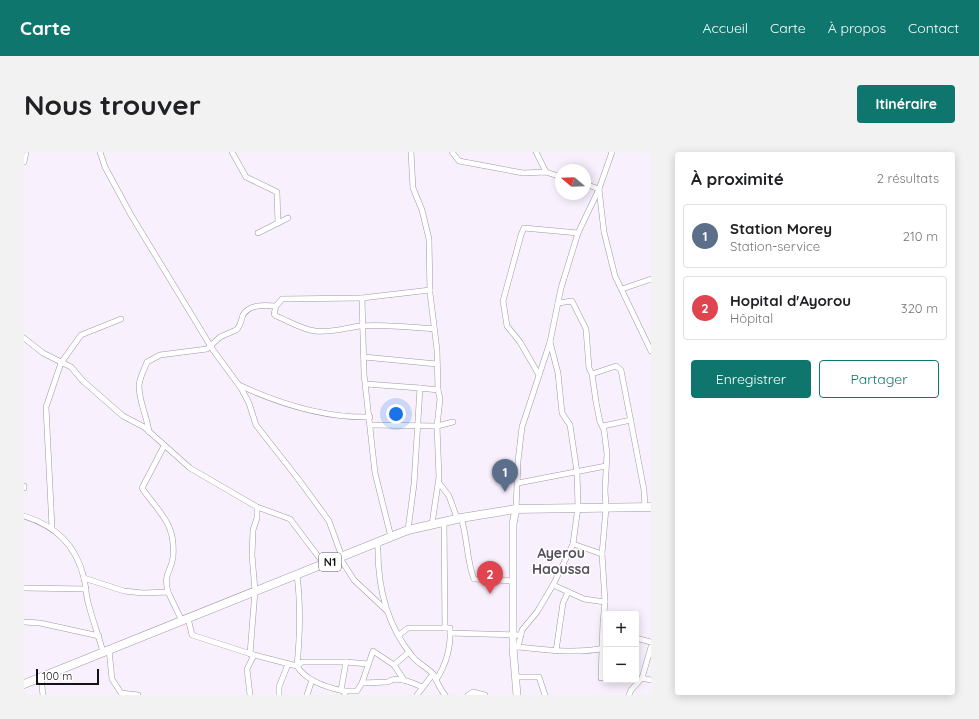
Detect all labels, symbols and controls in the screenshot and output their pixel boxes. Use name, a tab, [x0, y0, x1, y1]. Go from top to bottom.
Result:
text: Carte	[20, 16, 71, 40]
text: Accueil	[702, 19, 748, 37]
text: Carte	[770, 19, 806, 37]
text: À propos	[828, 19, 886, 37]
text: Contact	[908, 19, 959, 37]
button: Itinéraire	[857, 85, 955, 123]
text: Nous trouver	[24, 87, 201, 122]
north arrow	[555, 164, 591, 200]
text: À proximité	[691, 168, 784, 189]
text: 2 résultats	[877, 170, 939, 186]
text: Station Morey	[730, 219, 832, 238]
text: 1	[702, 228, 708, 244]
text: 210 m	[903, 228, 938, 244]
text: Station-service	[730, 238, 820, 254]
text: Hopital d'Ayorou	[730, 291, 851, 310]
text: 2	[701, 300, 709, 316]
text: 320 m	[901, 300, 938, 316]
text: Hôpital	[730, 310, 773, 326]
button: Enregistrer	[691, 360, 811, 398]
button: Partager	[819, 360, 939, 398]
your location	[386, 404, 406, 424]
pin: 1	[492, 459, 518, 492]
district label: Ayerou Haoussa	[532, 544, 590, 578]
road number: N1	[319, 553, 341, 571]
pin: 2	[477, 561, 503, 594]
map controls	[603, 611, 639, 683]
button: +	[603, 611, 639, 647]
button: −	[603, 647, 639, 683]
scale bar	[36, 667, 99, 686]
text: 100 m	[42, 669, 72, 683]

